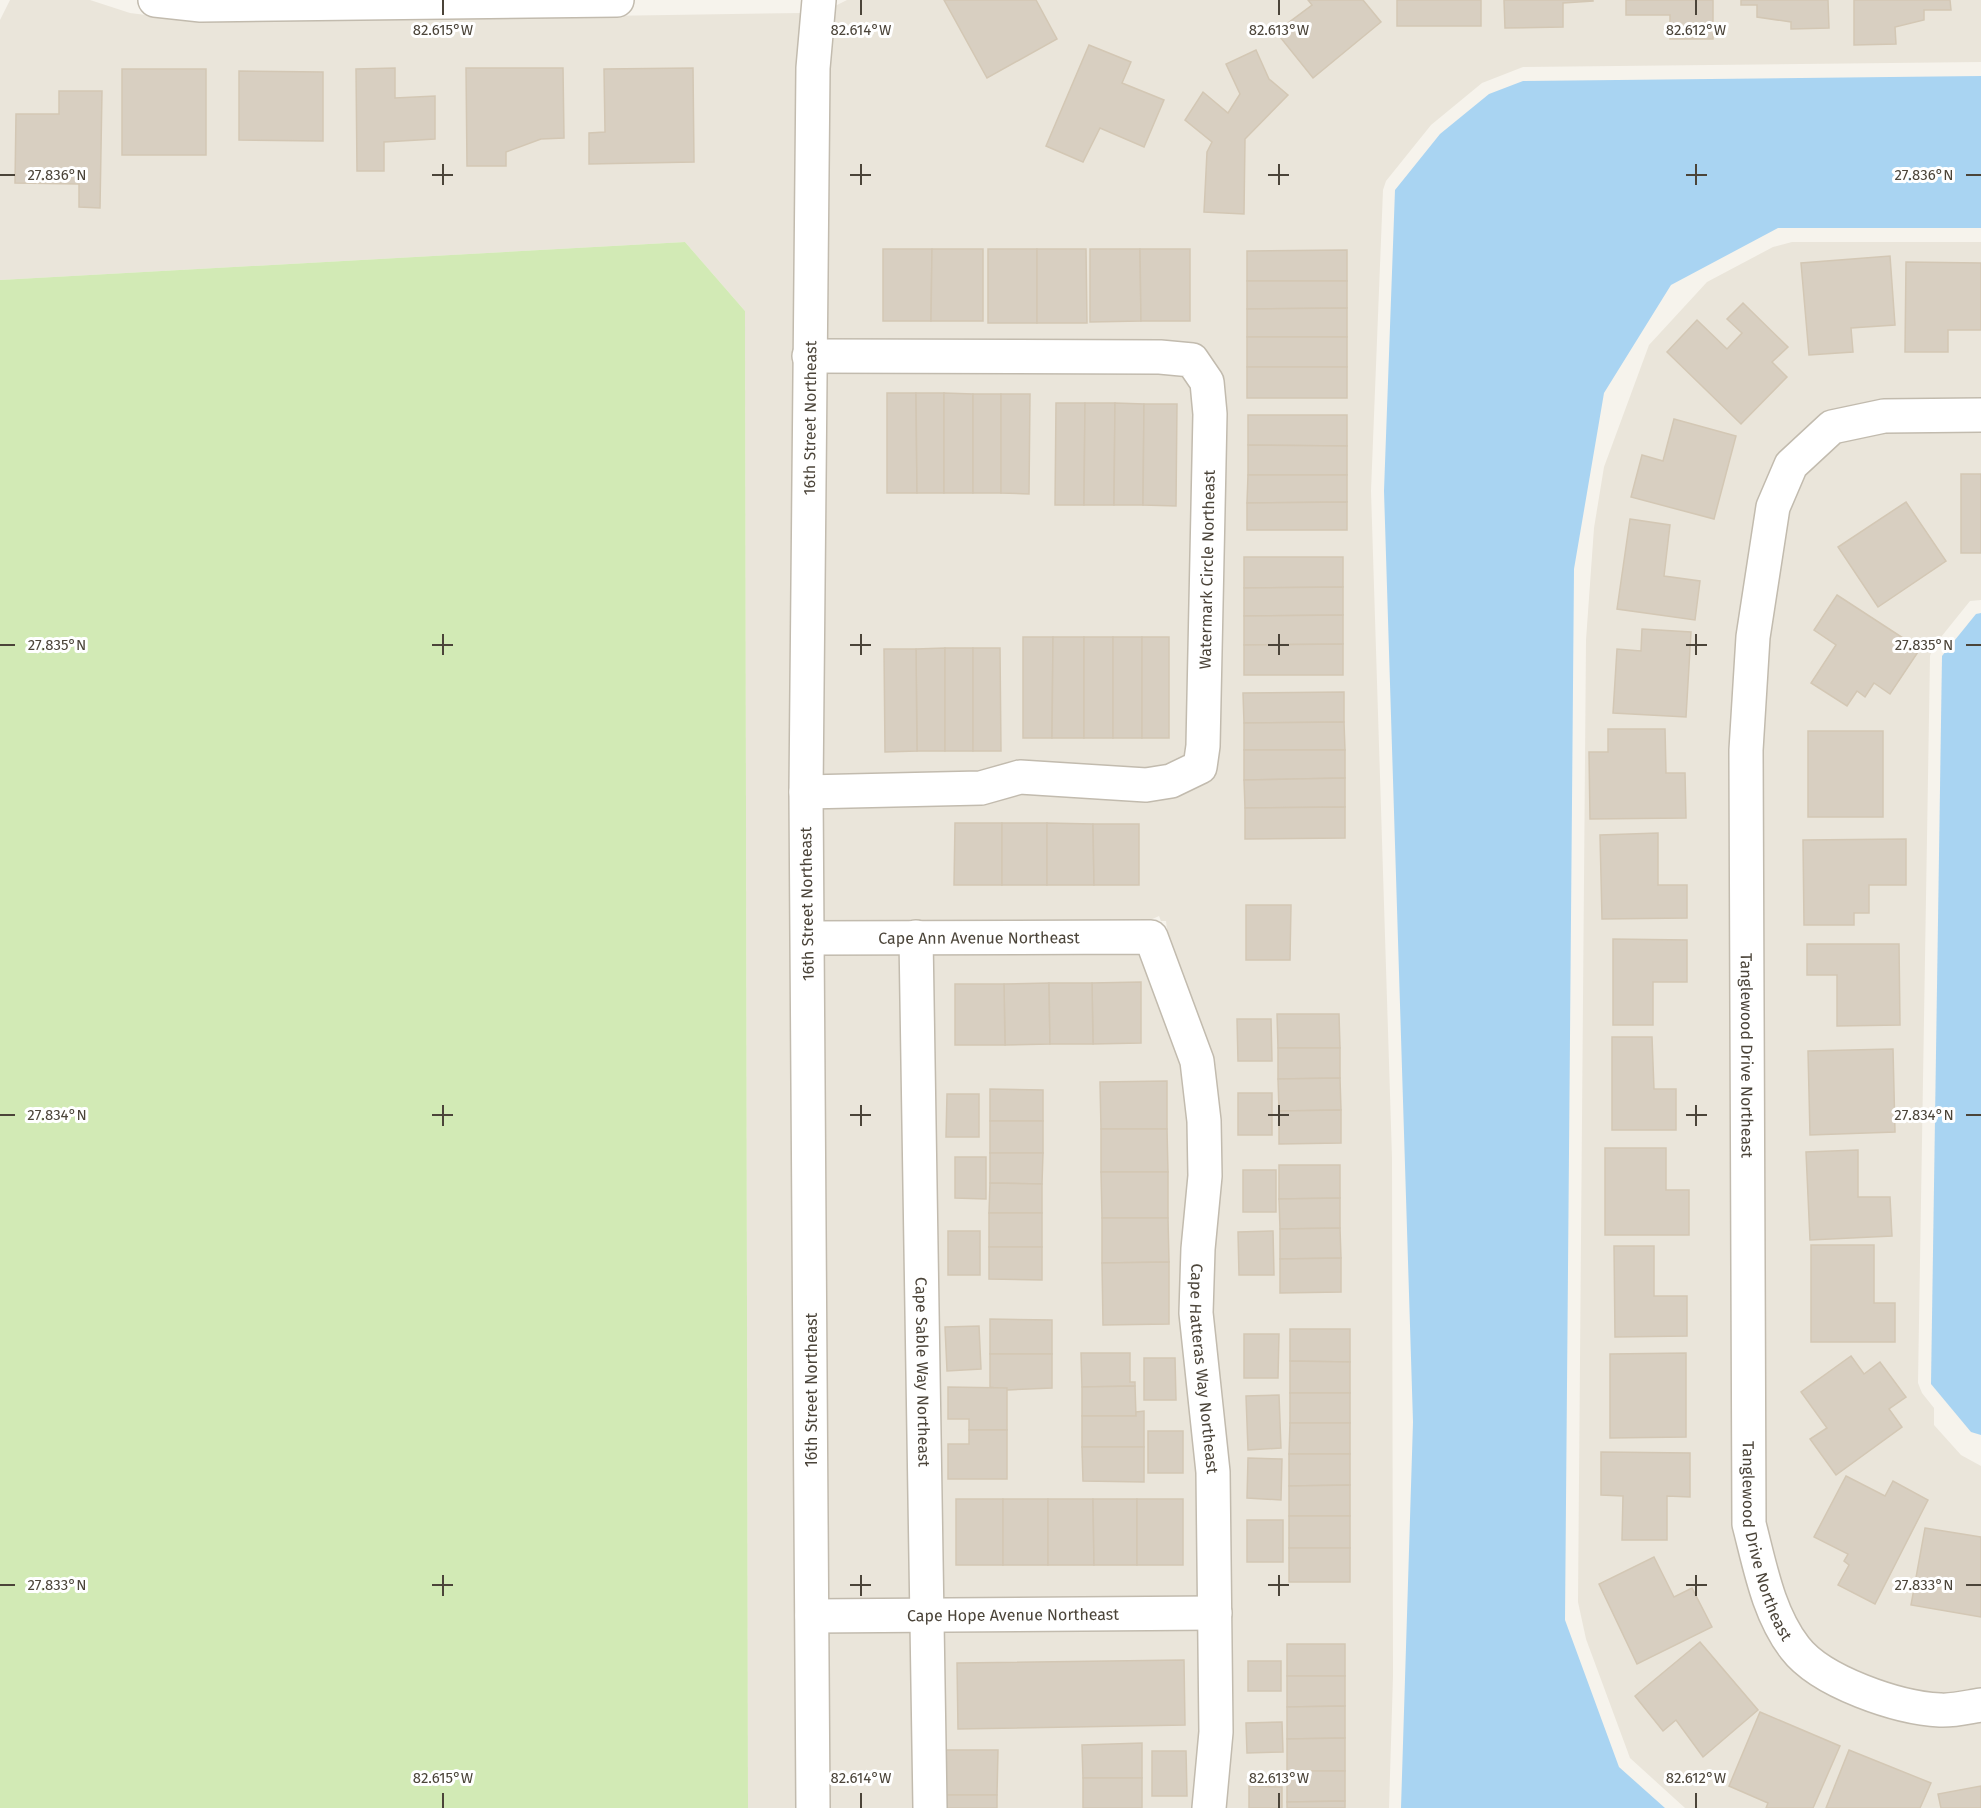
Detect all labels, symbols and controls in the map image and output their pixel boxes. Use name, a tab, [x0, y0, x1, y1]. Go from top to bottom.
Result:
text: 82.615°W	[413, 21, 474, 39]
text: 82.614°W	[831, 21, 892, 39]
text: 82.613°W	[1249, 21, 1310, 39]
text: 82.612°W	[1666, 21, 1727, 39]
text: 27.836°N	[27, 166, 87, 184]
text: 27.836°N	[1894, 166, 1954, 184]
street label: 16th Street Northeast	[799, 340, 820, 495]
street label: Watermark Circle Northeast	[1195, 469, 1218, 670]
text: 27.835°N	[28, 636, 86, 654]
text: 27.835°N	[1895, 636, 1953, 654]
street label: 16th Street Northeast	[796, 826, 818, 981]
street label: Cape Ann Avenue Northeast	[878, 928, 1080, 947]
street label: Tanglewood Drive Northeast	[1737, 953, 1757, 1158]
text: 27.834°N	[27, 1106, 87, 1124]
text: 27.834°N	[1894, 1106, 1954, 1124]
street label: Cape Hatteras Way Northeast	[1186, 1263, 1223, 1475]
street label: Cape Sable Way Northeast	[912, 1277, 934, 1467]
street label: 16th Street Northeast	[802, 1313, 821, 1467]
street label: Tanglewood Drive Northeast	[1739, 1441, 1797, 1644]
text: 27.833°N	[28, 1576, 86, 1594]
text: 27.833°N	[1895, 1576, 1953, 1594]
street label: Cape Hope Avenue Northeast	[907, 1604, 1119, 1625]
text: 82.615°W	[413, 1769, 474, 1787]
text: 82.614°W	[831, 1769, 892, 1787]
text: 82.613°W	[1249, 1769, 1310, 1787]
text: 82.612°W	[1666, 1769, 1727, 1787]

